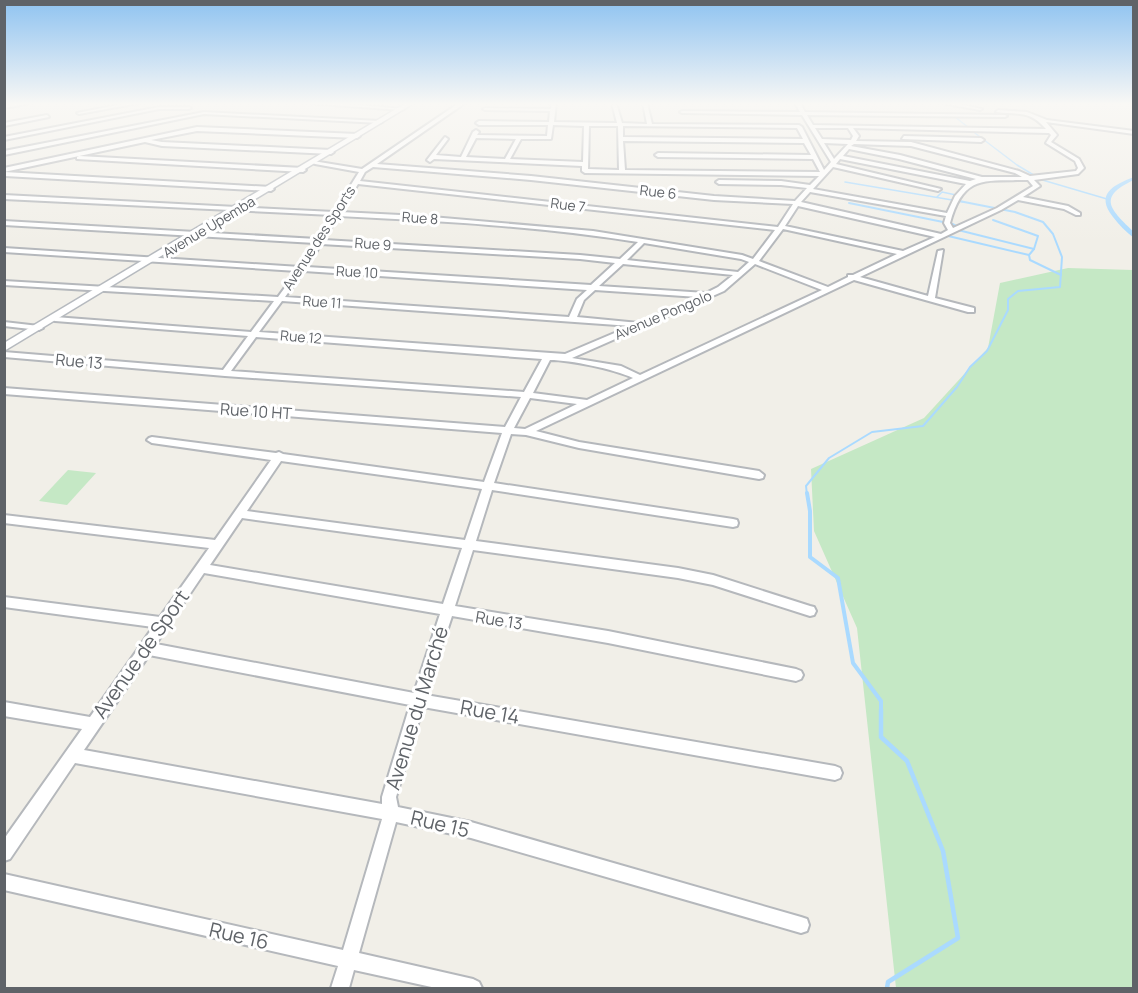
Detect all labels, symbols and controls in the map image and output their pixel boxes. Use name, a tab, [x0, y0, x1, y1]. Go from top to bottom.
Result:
street label: Rue 6	[639, 180, 677, 203]
street label: Avenue des Sports	[278, 182, 359, 293]
street label: Avenue Upemba	[159, 191, 259, 262]
street label: Rue 7	[549, 193, 587, 216]
street label: Rue 8	[401, 207, 439, 228]
street label: Rue 9	[354, 233, 392, 254]
street label: Rue 10	[335, 261, 379, 282]
street label: Avenue Pongolo	[611, 286, 714, 344]
street label: Rue 11	[302, 291, 342, 312]
street label: Rue 12	[280, 325, 323, 348]
street label: Rue 13	[55, 348, 103, 374]
street label: Rue 10 HT	[219, 398, 293, 425]
street label: Avenue de Sport	[86, 584, 195, 723]
street label: Rue 13	[474, 605, 524, 635]
street label: Avenue du Marché	[379, 623, 454, 793]
street label: Rue 14	[458, 693, 522, 730]
street label: Rue 15	[408, 804, 472, 843]
street label: Rue 16	[207, 916, 272, 955]

